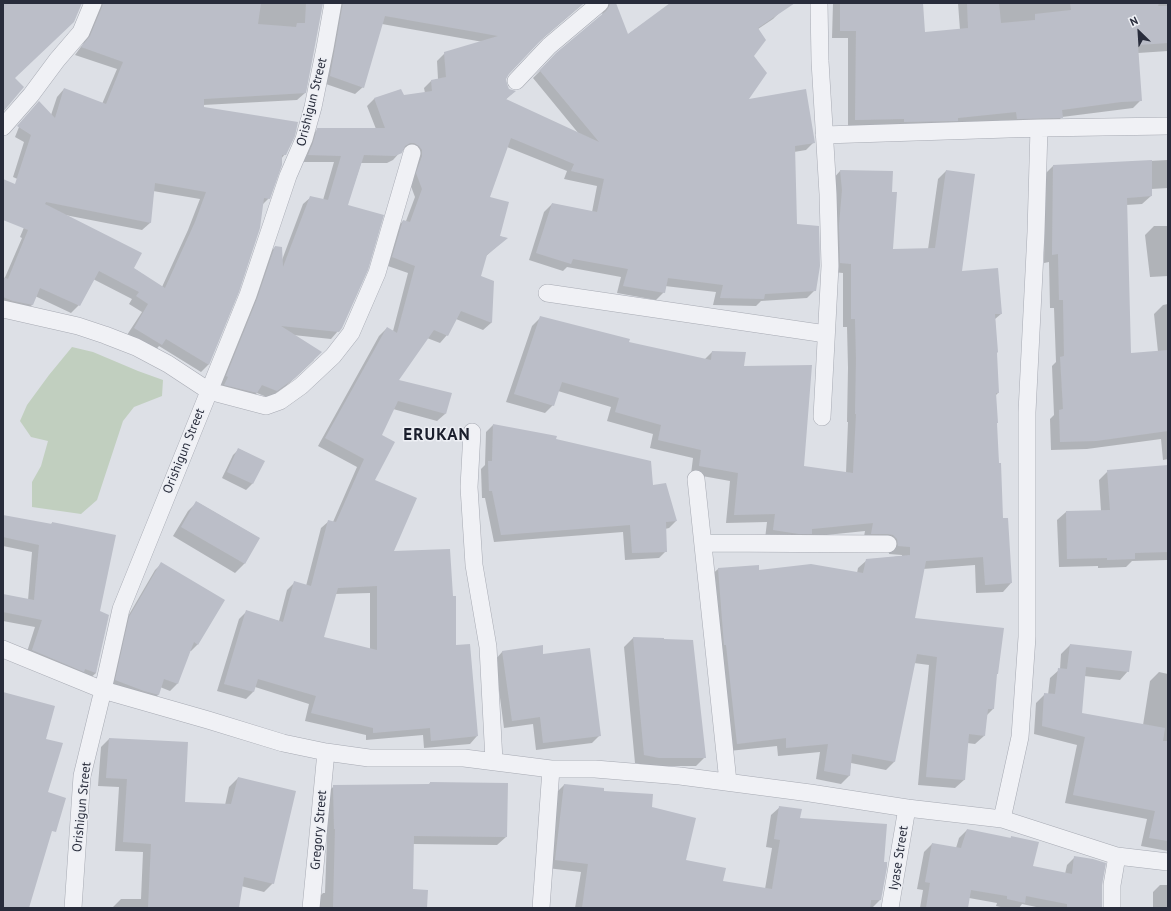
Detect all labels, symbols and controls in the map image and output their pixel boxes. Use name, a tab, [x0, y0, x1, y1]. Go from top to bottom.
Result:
north arrow	[1119, 12, 1159, 52]
text: N	[1128, 13, 1140, 29]
street label: Orishigun Street	[293, 56, 331, 148]
street label: Orishigun Street	[160, 406, 208, 496]
district label: ERUKAN	[403, 425, 471, 445]
street label: Orishigun Street	[70, 761, 94, 853]
street label: Gregory Street	[308, 790, 330, 870]
street label: Iyase Street	[886, 825, 912, 891]

